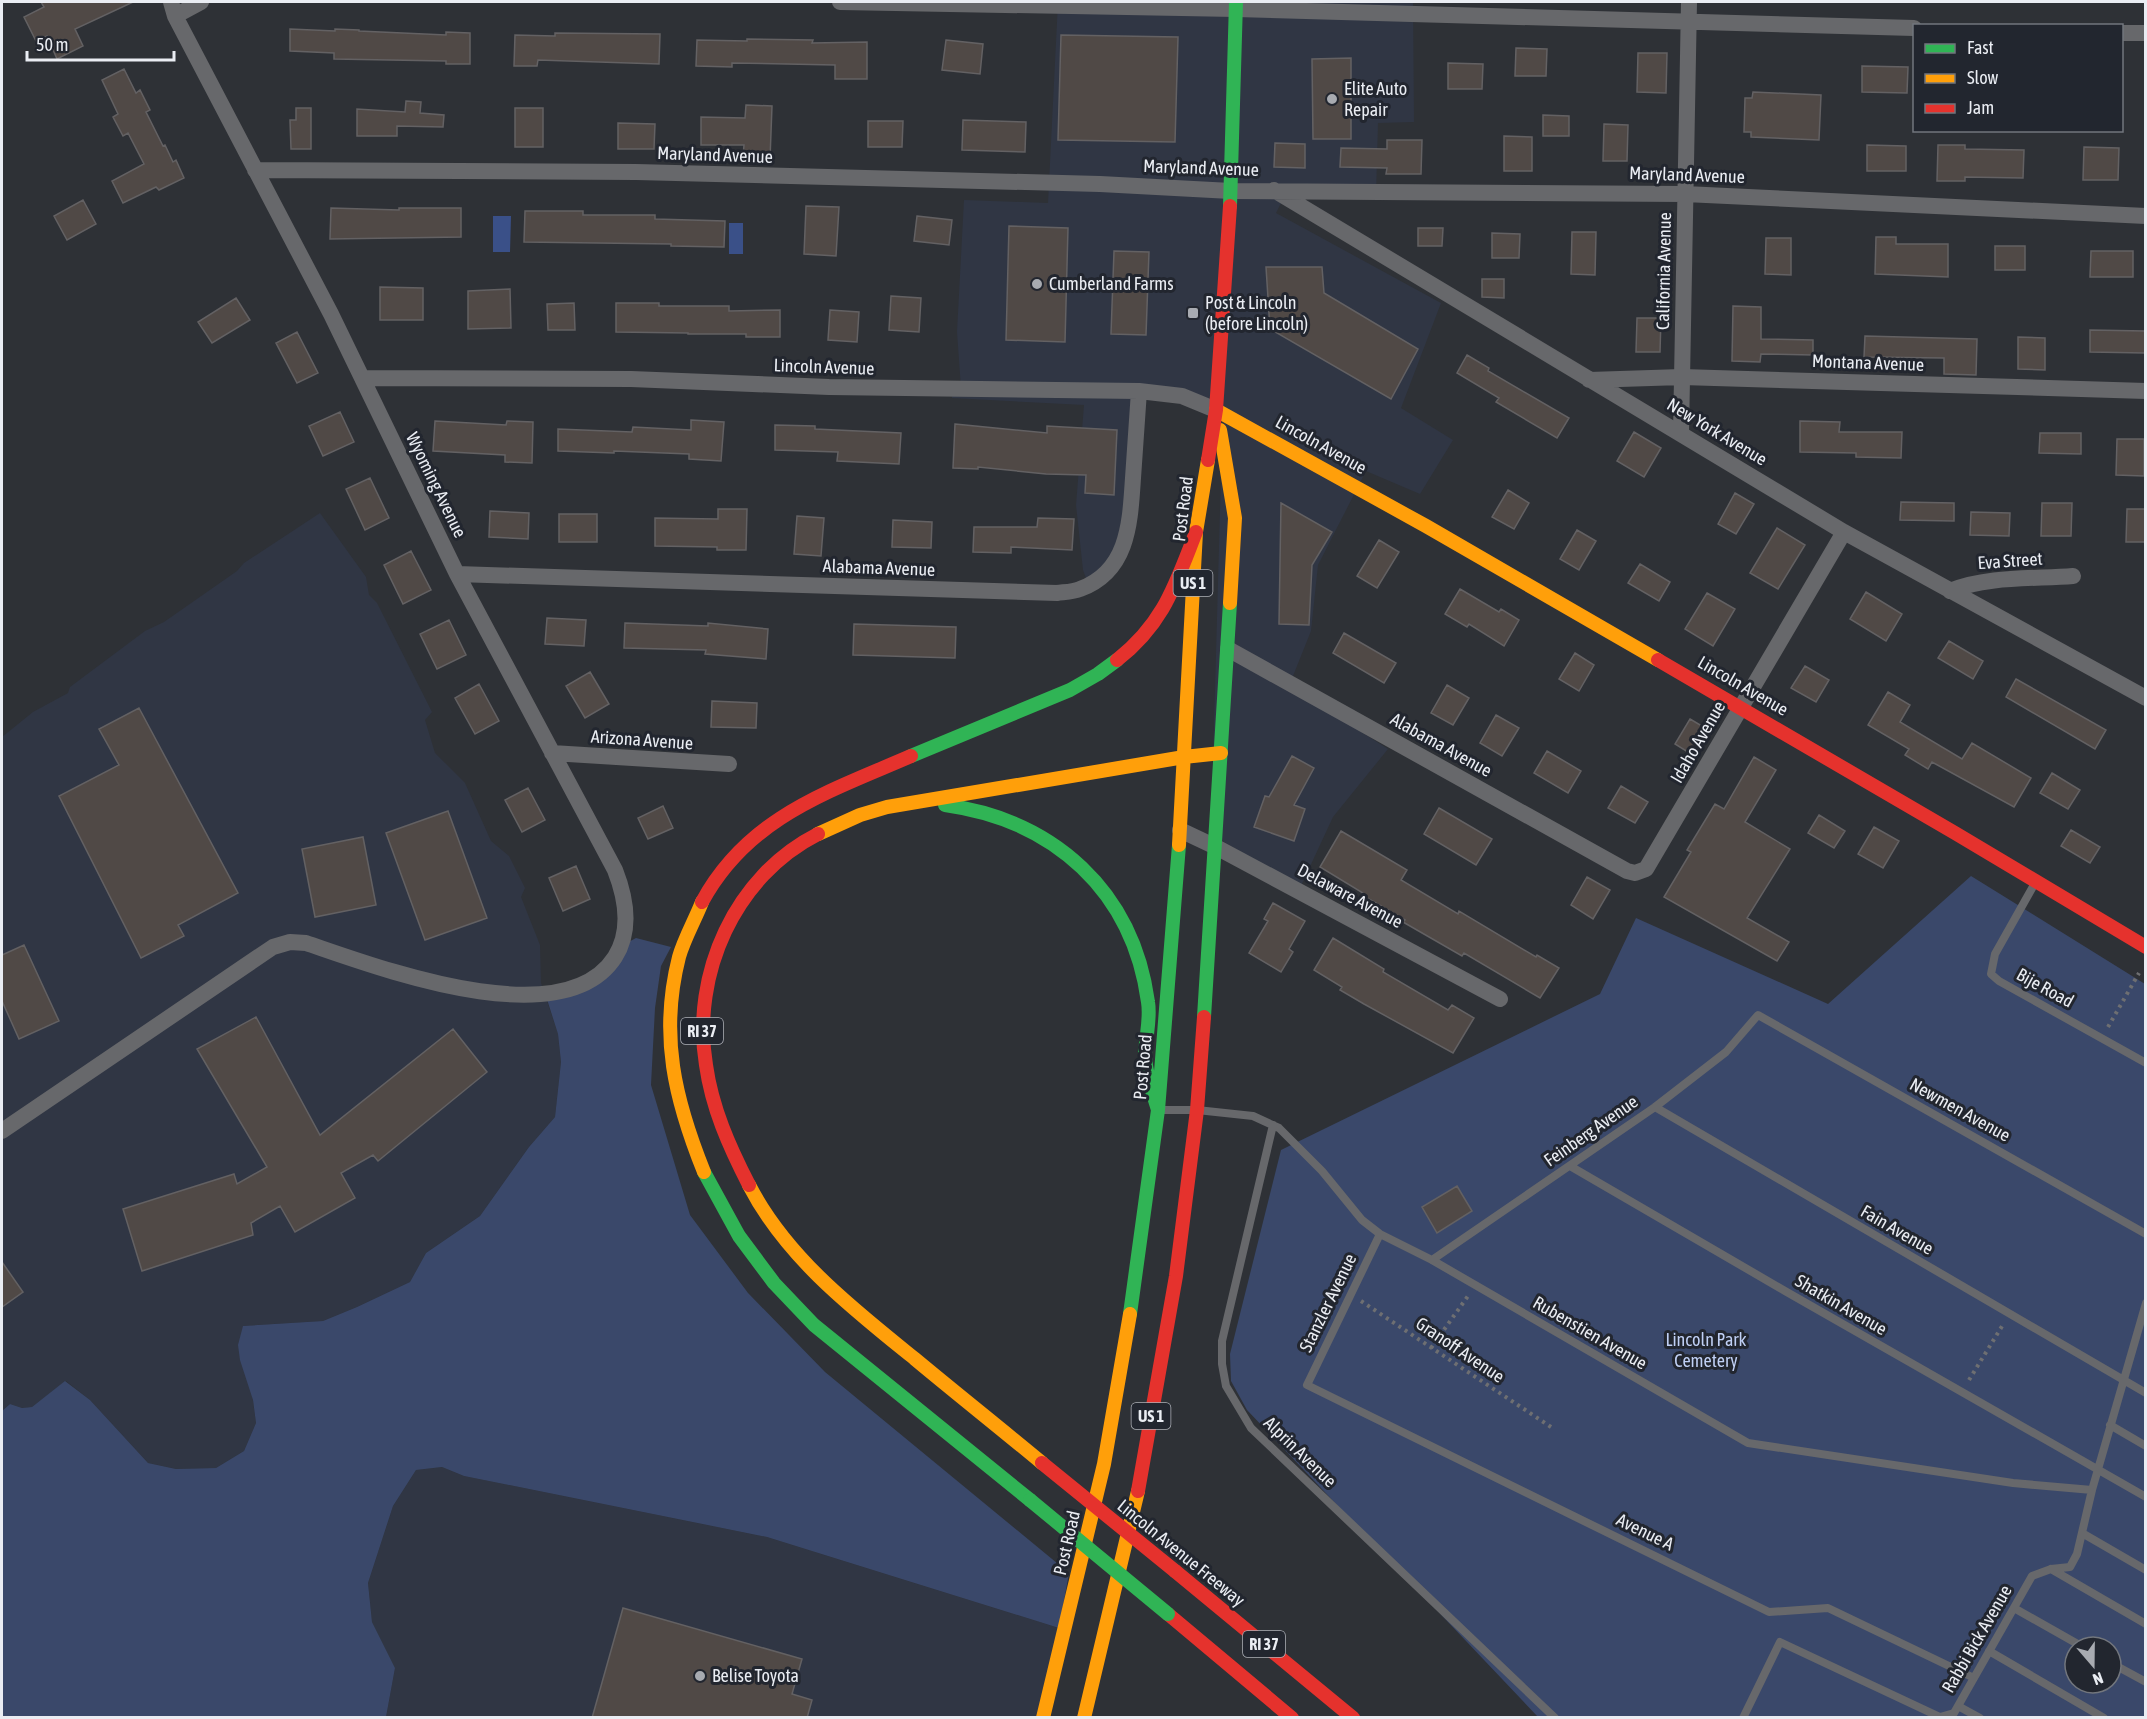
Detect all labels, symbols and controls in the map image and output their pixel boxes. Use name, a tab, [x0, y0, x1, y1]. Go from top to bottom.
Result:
scale bar	[27, 24, 174, 62]
legend	[1913, 24, 2123, 132]
text: 50 m	[36, 34, 68, 55]
text: Fast	[1967, 37, 1994, 58]
text: Slow	[1967, 67, 1998, 88]
place label: Elite Auto Repair	[1344, 78, 1407, 120]
marker: Elite Auto Repair	[1325, 92, 1339, 106]
text: Jam	[1967, 97, 1994, 118]
street label: Maryland Avenue	[657, 142, 773, 167]
street label: Maryland Avenue	[1143, 155, 1259, 180]
street label: Maryland Avenue	[1629, 162, 1745, 187]
street label: California Avenue	[1652, 212, 1675, 330]
place label: Cumberland Farms	[1049, 273, 1174, 294]
marker: Cumberland Farms	[1030, 277, 1044, 291]
place label: Post & Lincoln (before Lincoln)	[1205, 292, 1308, 334]
marker: Post & Lincoln (before Lincoln)	[1186, 306, 1200, 320]
street label: Montana Avenue	[1812, 350, 1924, 375]
street label: Lincoln Avenue	[773, 354, 875, 379]
street label: New York Avenue	[1664, 394, 1771, 470]
street label: Lincoln Avenue	[1272, 411, 1370, 478]
street label: Wyoming Avenue	[402, 429, 471, 541]
street label: Post Road	[1168, 475, 1197, 543]
street label: Eva Street	[1977, 548, 2043, 573]
street label: Alabama Avenue	[822, 555, 936, 580]
road number: US 1	[1174, 570, 1212, 596]
street label: Lincoln Avenue	[1694, 651, 1792, 720]
street label: Idaho Avenue	[1666, 697, 1729, 786]
street label: Alabama Avenue	[1387, 708, 1496, 781]
street label: Arizona Avenue	[590, 725, 694, 754]
street label: Delaware Avenue	[1294, 859, 1406, 932]
street label: Bije Road	[2013, 963, 2077, 1012]
road number: RI 37	[681, 1018, 723, 1044]
street label: Post Road	[1129, 1033, 1156, 1100]
street label: Newmen Avenue	[1906, 1073, 2014, 1146]
street label: Feinberg Avenue	[1540, 1091, 1642, 1171]
street label: Fain Avenue	[1857, 1200, 1937, 1259]
street label: Stanzler Avenue	[1295, 1250, 1360, 1355]
street label: Shatkin Avenue	[1792, 1270, 1891, 1339]
street label: Rubenstien Avenue	[1530, 1291, 1651, 1374]
street label: Granoff Avenue	[1412, 1312, 1508, 1387]
park label: Lincoln Park Cemetery	[1666, 1329, 1747, 1371]
road number: US 1	[1132, 1403, 1170, 1429]
street label: Alprin Avenue	[1260, 1412, 1341, 1491]
street label: Lincoln Avenue Freeway	[1113, 1495, 1249, 1610]
street label: Post Road	[1049, 1509, 1084, 1577]
street label: Avenue A	[1613, 1509, 1677, 1554]
street label: Rabbi Bick Avenue	[1937, 1581, 2016, 1696]
road number: RI 37	[1243, 1631, 1285, 1657]
north arrow	[2063, 1635, 2123, 1695]
place label: Belise Toyota	[712, 1665, 799, 1686]
marker: Belise Toyota	[693, 1669, 707, 1683]
text: N	[2091, 1669, 2106, 1689]

